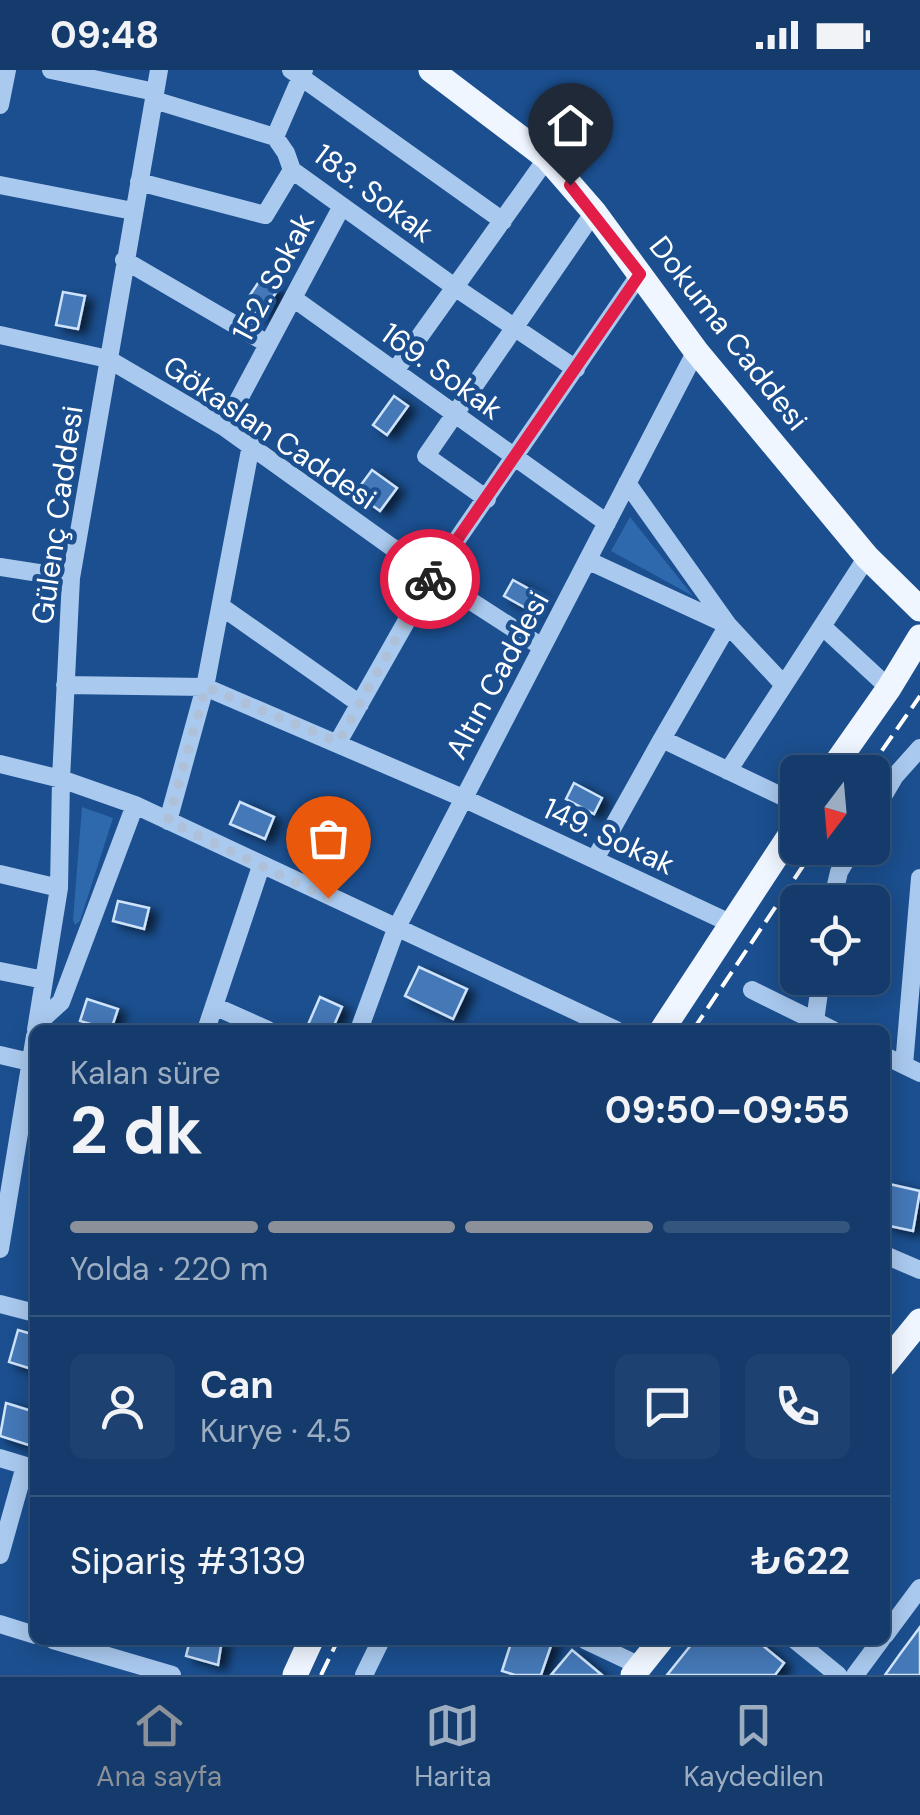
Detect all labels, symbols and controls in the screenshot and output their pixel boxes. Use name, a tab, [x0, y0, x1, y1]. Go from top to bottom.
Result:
text: 09:48	[50, 10, 159, 60]
pin	[528, 83, 613, 186]
icon: home	[543, 98, 598, 153]
street label: 183. Sokak	[306, 135, 442, 251]
street label: 152. Sokak	[223, 206, 323, 348]
street label: Dokuma Caddesi	[641, 228, 817, 438]
street label: 169. Sokak	[373, 314, 511, 428]
street label: Gökaslan Caddesi	[156, 346, 384, 518]
street label: Gülenç Caddesi	[22, 403, 92, 627]
courier	[380, 529, 480, 629]
icon: bike	[403, 552, 458, 607]
street label: Altın Caddesi	[436, 584, 558, 766]
north arrow	[780, 755, 890, 865]
map controls	[780, 755, 890, 995]
street label: 149. Sokak	[537, 789, 681, 883]
pin	[286, 796, 371, 899]
icon: bag	[301, 811, 356, 866]
button: locate	[780, 885, 890, 995]
text: Kalan süre	[70, 1052, 221, 1094]
text: 09:50–09:55	[605, 1085, 850, 1135]
text: 2 dk	[70, 1089, 203, 1173]
text: Yolda · 220 m	[70, 1248, 268, 1290]
button: person	[70, 1354, 175, 1459]
button: chat	[615, 1354, 720, 1459]
button: phone	[745, 1354, 850, 1459]
text: Can	[200, 1360, 274, 1410]
text: Kurye · 4.5	[200, 1410, 351, 1452]
text: Sipariş #3139	[70, 1536, 306, 1586]
text: ₺622	[751, 1536, 850, 1586]
tab: Ana sayfa	[96, 1698, 222, 1795]
tab: Harita	[414, 1698, 491, 1795]
tab: Kaydedilen	[684, 1698, 824, 1795]

